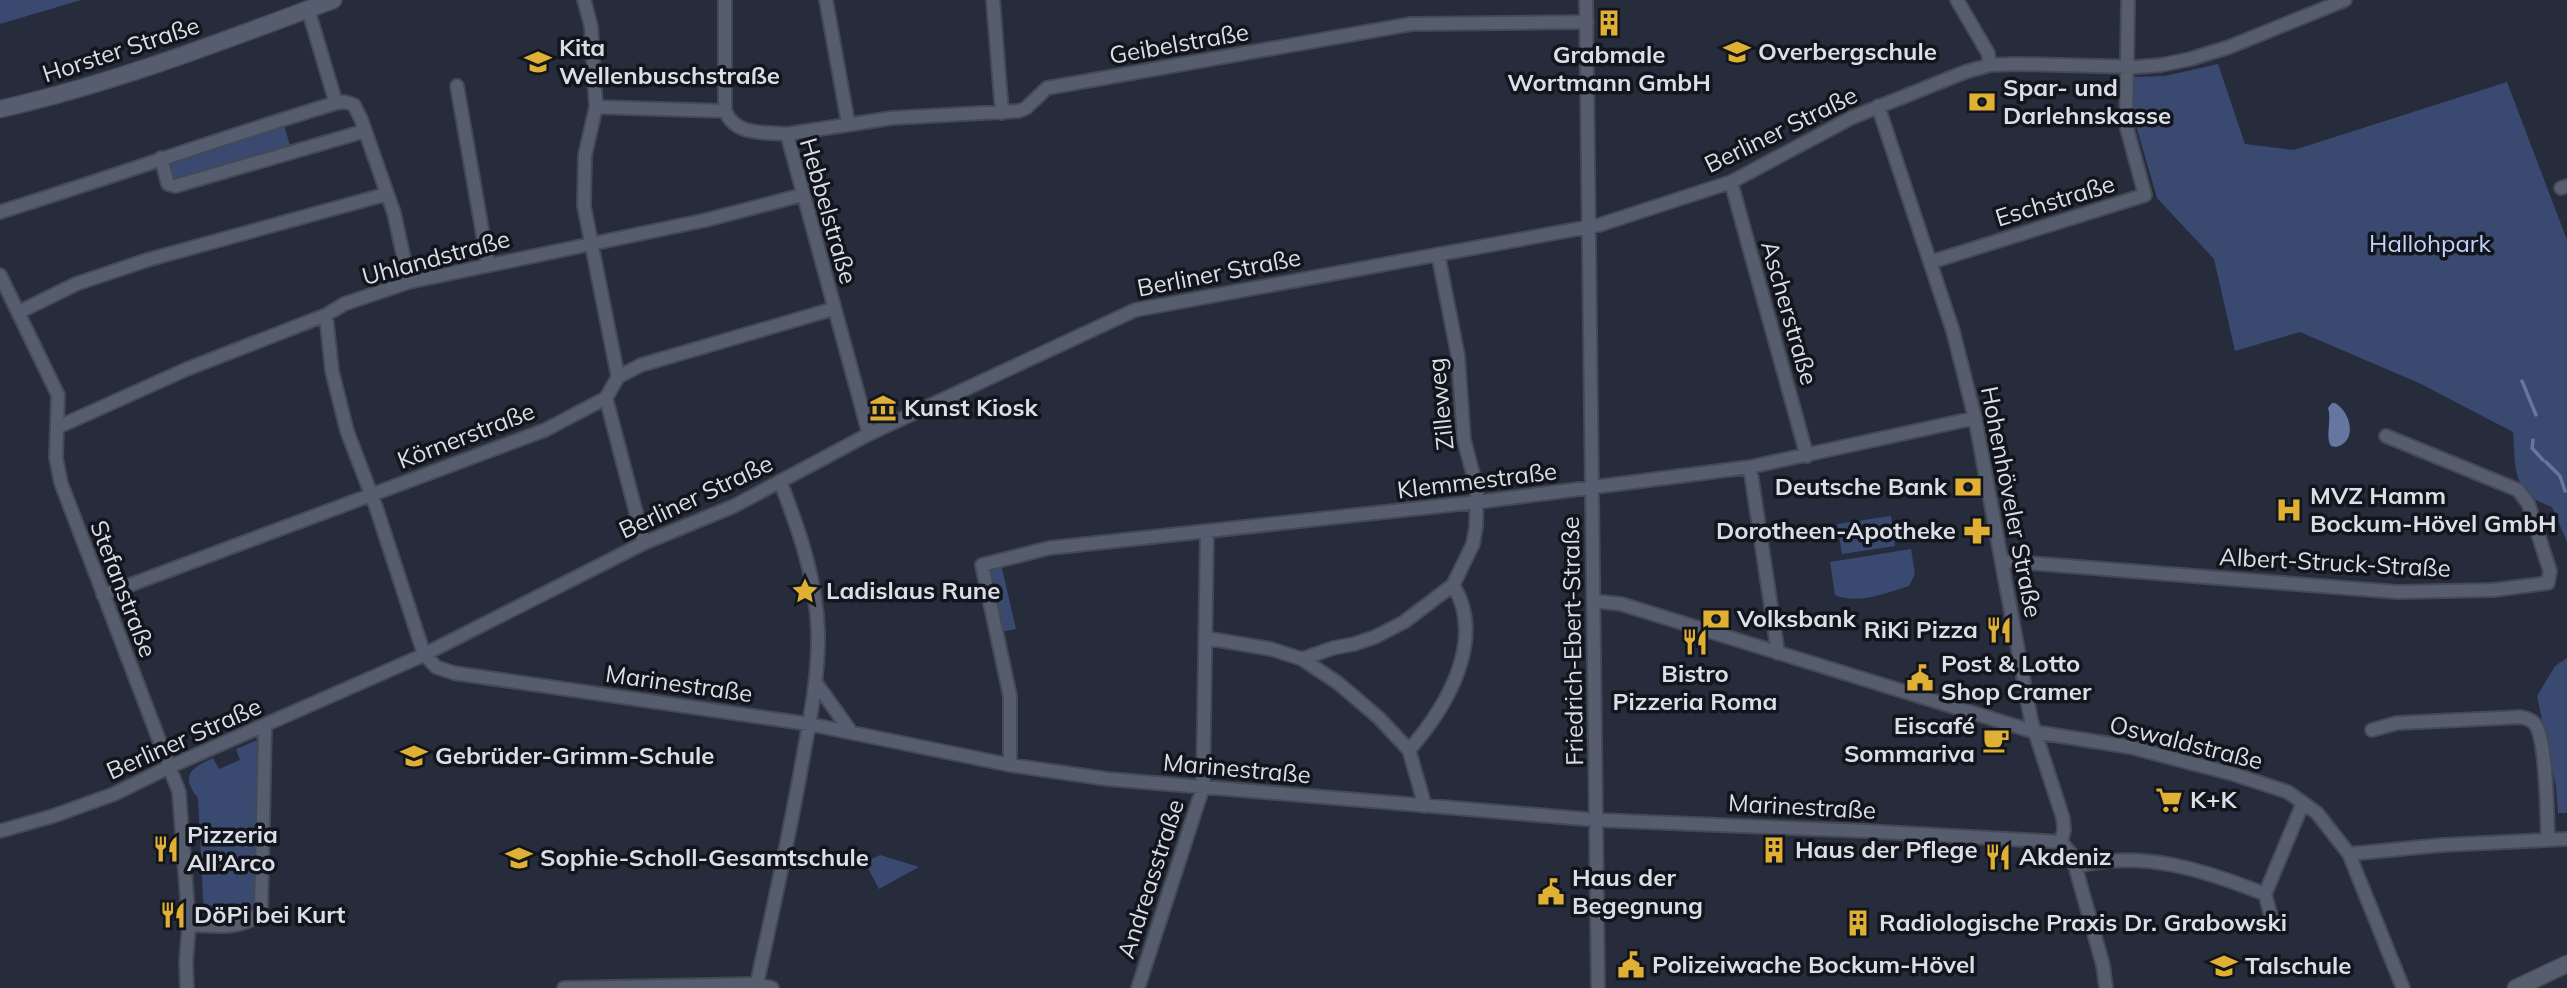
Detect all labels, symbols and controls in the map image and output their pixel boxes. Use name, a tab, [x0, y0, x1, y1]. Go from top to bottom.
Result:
building icon: Grabmale Wortmann GmbH	[1594, 8, 1624, 38]
street label: Horster Straße	[38, 10, 203, 89]
street label: Geibelstraße	[1107, 16, 1251, 70]
place label: Kita Wellenbuschstraße	[559, 32, 780, 90]
place label: Overbergschule	[1758, 36, 1937, 66]
school or university icon: Overbergschule	[1722, 37, 1752, 67]
place label: Grabmale Wortmann GmbH	[1507, 39, 1711, 97]
school or university icon: Kita Wellenbuschstraße	[523, 47, 553, 77]
place label: Spar- und Darlehnskasse	[2003, 72, 2171, 130]
street label: Berliner Straße	[1699, 79, 1862, 179]
bank icon: Spar- und Darlehnskasse	[1967, 87, 1997, 117]
street label: Hebbelstraße	[794, 134, 864, 287]
street label: Eschstraße	[1991, 168, 2118, 232]
street label: Uhlandstraße	[359, 223, 513, 291]
park label: Hallohpark	[2369, 228, 2492, 258]
street label: Ascherstraße	[1755, 237, 1825, 388]
street label: Berliner Straße	[1134, 241, 1303, 303]
street label: Zilleweg	[1420, 357, 1460, 452]
street label: Hohenhöveler Straße	[1975, 384, 2049, 620]
place label: Kunst Kiosk	[904, 392, 1039, 422]
museum icon: Kunst Kiosk	[868, 393, 898, 423]
street label: Körnerstraße	[393, 395, 538, 475]
street label: Berliner Straße	[614, 447, 777, 545]
street label: Klemmestraße	[1395, 455, 1558, 505]
place label: Deutsche Bank	[1775, 471, 1948, 501]
bank icon: Deutsche Bank	[1953, 472, 1983, 502]
place label: MVZ Hamm Bockum-Hövel GmbH	[2310, 480, 2557, 538]
hospital icon: MVZ Hamm Bockum-Hövel GmbH	[2274, 495, 2304, 525]
place label: Dorotheen-Apotheke	[1716, 515, 1956, 545]
street label: Stefanstraße	[84, 516, 164, 661]
street label: Friedrich-Ebert-Straße	[1555, 516, 1589, 766]
pharmacy icon: Dorotheen-Apotheke	[1962, 516, 1992, 546]
street label: Albert-Struck-Straße	[2218, 541, 2452, 583]
place label: Ladislaus Rune	[826, 575, 1000, 605]
place icon: Ladislaus Rune	[790, 576, 820, 606]
place label: Volksbank	[1736, 603, 1857, 633]
bank icon: Volksbank	[1701, 604, 1731, 634]
place label: RiKi Pizza	[1864, 614, 1978, 644]
restaurant icon: RiKi Pizza	[1984, 615, 2014, 645]
restaurant icon: Bistro Pizzeria Roma	[1680, 627, 1710, 657]
place label: Post & Lotto Shop Cramer	[1941, 648, 2092, 706]
street label: Marinestraße	[604, 658, 754, 708]
place label: Bistro Pizzeria Roma	[1613, 658, 1777, 716]
public building icon: Post & Lotto Shop Cramer	[1905, 663, 1935, 693]
street label: Berliner Straße	[102, 691, 266, 786]
street label: Oswaldstraße	[2107, 709, 2266, 776]
place label: Eiscafé Sommariva	[1844, 710, 1975, 768]
cafe icon: Eiscafé Sommariva	[1981, 725, 2011, 755]
place label: Gebrüder-Grimm-Schule	[435, 740, 714, 770]
school or university icon: Gebrüder-Grimm-Schule	[399, 741, 429, 771]
street label: Marinestraße	[1162, 747, 1312, 789]
place label: K+K	[2190, 784, 2237, 814]
supermarket icon: K+K	[2154, 785, 2184, 815]
street label: Marinestraße	[1727, 787, 1877, 825]
street label: Andreasstraße	[1110, 795, 1190, 962]
place label: Pizzeria All’Arco	[187, 819, 278, 877]
restaurant icon: Pizzeria All’Arco	[151, 834, 181, 864]
place label: Haus der Pflege	[1795, 834, 1978, 864]
building icon: Haus der Pflege	[1759, 835, 1789, 865]
place label: Akdeniz	[2019, 841, 2111, 871]
place label: Sophie-Scholl-Gesamtschule	[540, 842, 869, 872]
restaurant icon: Akdeniz	[1983, 842, 2013, 872]
school or university icon: Sophie-Scholl-Gesamtschule	[504, 843, 534, 873]
place label: Haus der Begegnung	[1572, 862, 1703, 920]
public building icon: Haus der Begegnung	[1536, 877, 1566, 907]
place label: DöPi bei Kurt	[194, 899, 345, 929]
restaurant icon: DöPi bei Kurt	[158, 900, 188, 930]
place label: Radiologische Praxis Dr. Grabowski	[1879, 907, 2287, 937]
building icon: Radiologische Praxis Dr. Grabowski	[1843, 908, 1873, 938]
place label: Polizeiwache Bockum-Hövel	[1652, 949, 1975, 979]
public building icon: Polizeiwache Bockum-Hövel	[1616, 950, 1646, 980]
place label: Talschule	[2245, 950, 2351, 980]
school or university icon: Talschule	[2209, 951, 2239, 981]

